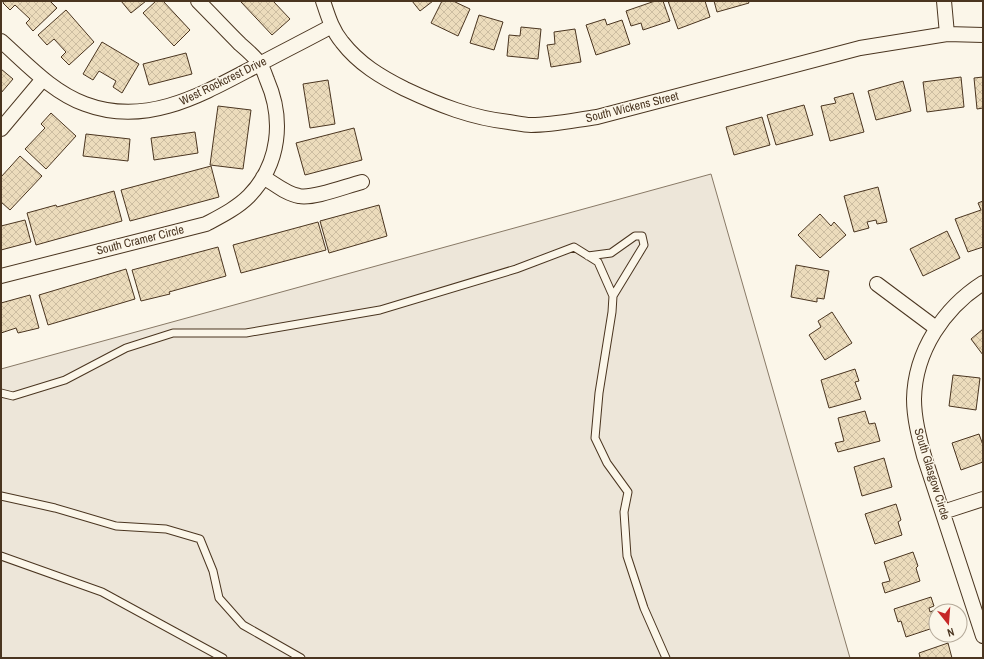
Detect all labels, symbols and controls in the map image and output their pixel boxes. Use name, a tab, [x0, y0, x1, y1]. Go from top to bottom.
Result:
street label: West Rockcrest Drive	[177, 53, 269, 109]
street label: South Wickens Street	[584, 88, 680, 126]
street label: South Cramer Circle	[95, 221, 185, 259]
street label: South Glasgow Circle	[910, 426, 954, 522]
north arrow	[928, 603, 968, 643]
text: N	[946, 625, 956, 640]

